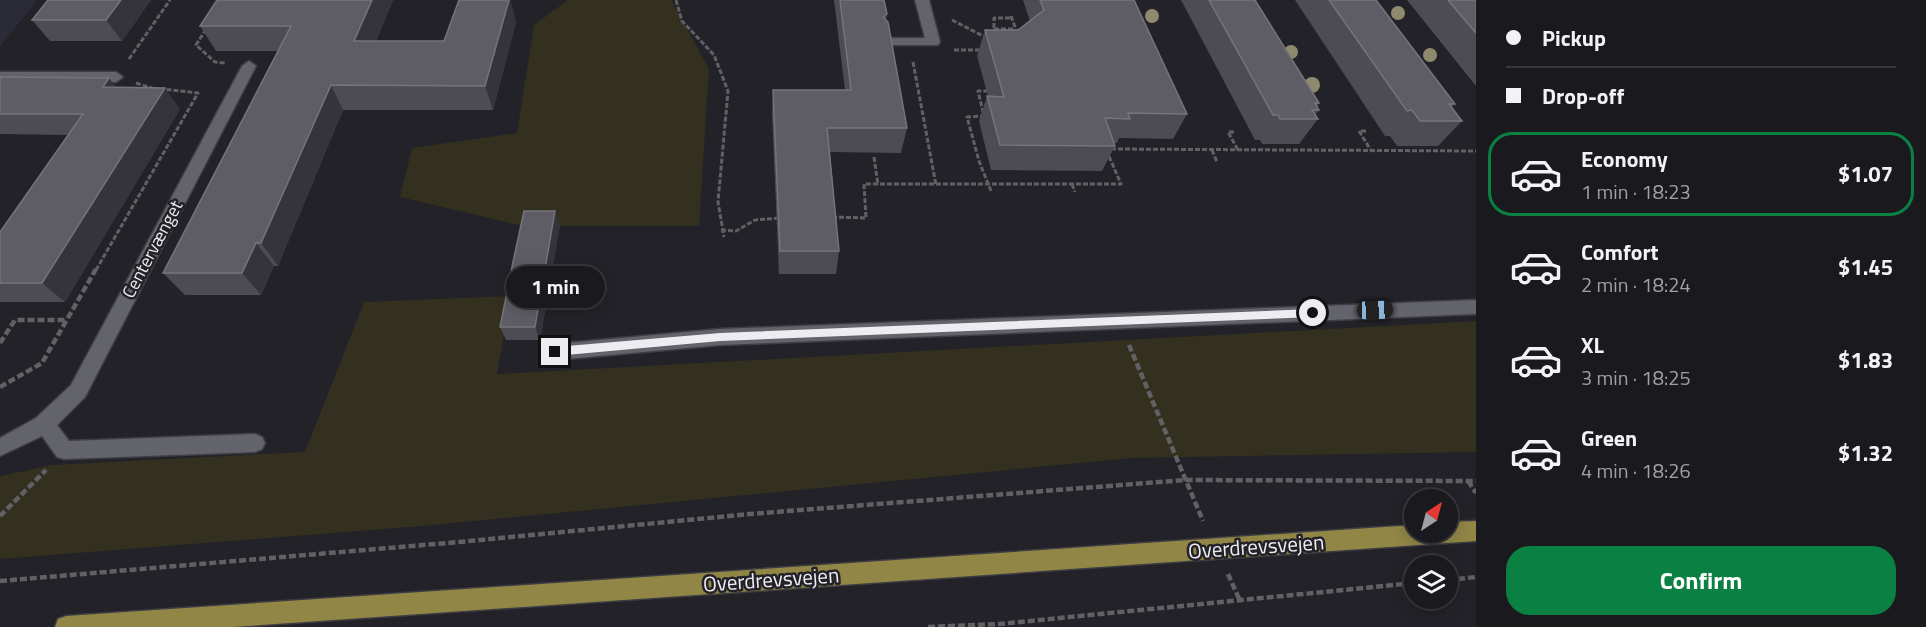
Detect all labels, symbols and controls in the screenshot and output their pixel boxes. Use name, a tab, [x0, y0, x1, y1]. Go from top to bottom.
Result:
text: Pickup	[1542, 21, 1606, 55]
text: Drop-off	[1542, 79, 1624, 113]
text: Economy	[1581, 142, 1668, 176]
icon: car	[1509, 147, 1563, 201]
text: $1.07	[1838, 157, 1893, 191]
text: 1 min · 18:23	[1581, 176, 1691, 207]
street label: Centervænget	[115, 195, 189, 303]
text: Comfort	[1581, 235, 1659, 269]
icon: car	[1509, 240, 1563, 294]
text: $1.45	[1838, 250, 1893, 284]
callout: 1 min	[506, 265, 604, 307]
text: 2 min · 18:24	[1581, 269, 1691, 300]
text: 1 min	[531, 271, 580, 302]
route start	[1299, 299, 1326, 326]
car	[1357, 300, 1393, 320]
text: XL	[1581, 328, 1604, 362]
icon: car	[1509, 333, 1563, 387]
route end	[541, 338, 568, 365]
text: $1.83	[1838, 343, 1893, 377]
text: 3 min · 18:25	[1581, 362, 1691, 393]
text: Green	[1581, 421, 1637, 455]
icon: car	[1509, 426, 1563, 480]
text: $1.32	[1838, 436, 1893, 470]
text: 4 min · 18:26	[1581, 455, 1691, 486]
north arrow	[1404, 489, 1458, 543]
map controls	[1404, 489, 1458, 609]
street label: Overdrevsvejen	[1187, 525, 1325, 567]
button: Confirm	[1506, 546, 1896, 615]
button: layers	[1404, 555, 1458, 609]
street label: Overdrevsvejen	[702, 558, 840, 600]

